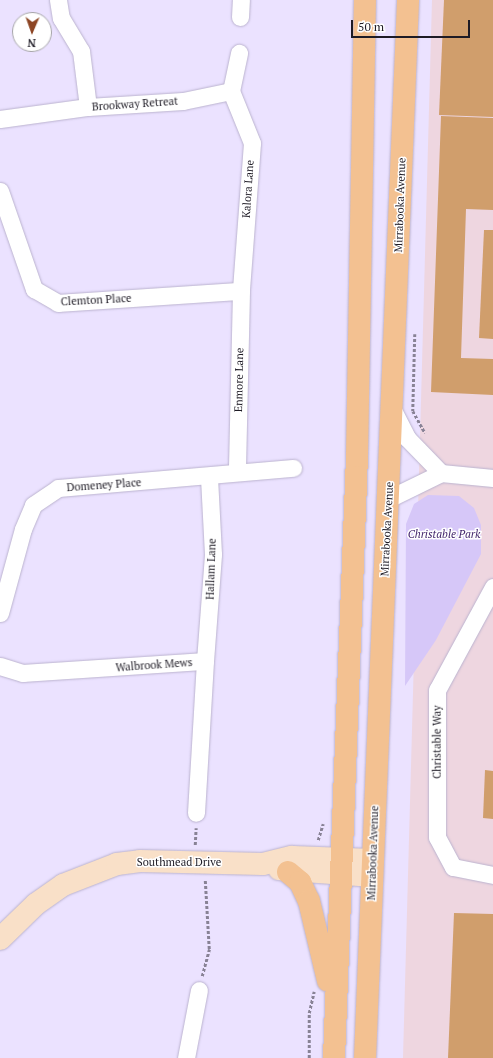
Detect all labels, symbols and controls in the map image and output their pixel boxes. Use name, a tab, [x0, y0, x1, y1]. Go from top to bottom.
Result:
north arrow	[12, 12, 52, 52]
scale bar	[353, 12, 472, 38]
text: 50 m	[358, 19, 384, 34]
text: N	[27, 36, 36, 50]
street label: Brookway Retreat	[91, 94, 179, 114]
street label: Mirrabooka Avenue	[392, 157, 408, 253]
street label: Kalora Lane	[239, 160, 257, 218]
street label: Clemton Place	[60, 292, 132, 308]
street label: Enmore Lane	[232, 348, 246, 412]
street label: Domeney Place	[66, 476, 142, 494]
street label: Mirrabooka Avenue	[378, 481, 396, 577]
park label: Christable Park	[408, 527, 480, 541]
street label: Hallam Lane	[203, 538, 219, 600]
street label: Walbrook Mews	[115, 656, 193, 674]
street label: Christable Way	[430, 705, 444, 779]
street label: Mirrabooka Avenue	[365, 805, 381, 901]
street label: Southmead Drive	[137, 855, 221, 869]

